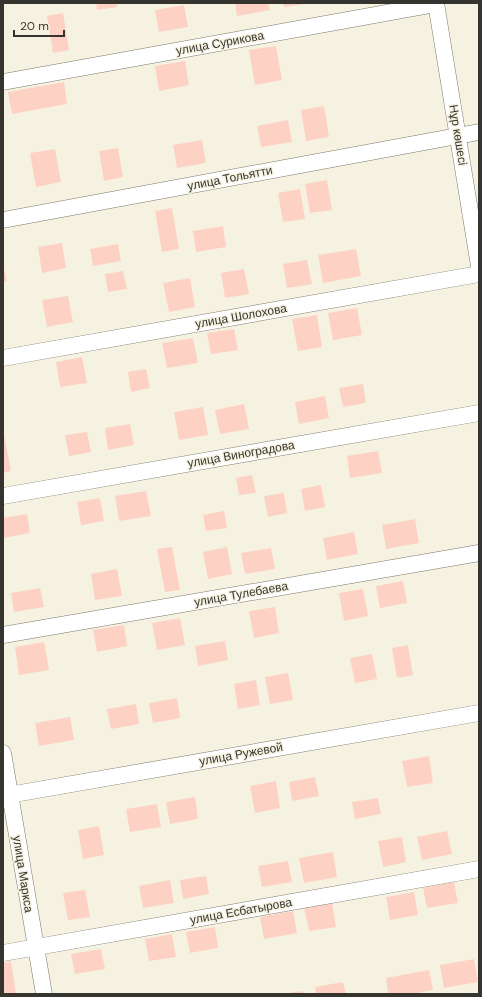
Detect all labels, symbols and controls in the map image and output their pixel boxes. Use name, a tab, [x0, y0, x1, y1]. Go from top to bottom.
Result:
scale bar	[14, 12, 64, 38]
text: 20 m	[20, 18, 49, 34]
street label: улица Сурикова	[175, 27, 266, 59]
street label: Нұр көшесі	[445, 103, 471, 167]
street label: улица Тольятти	[186, 162, 274, 194]
street label: улица Шолохова	[194, 300, 288, 332]
street label: улица Виноградова	[186, 437, 296, 471]
street label: улица Тулебаева	[193, 578, 289, 610]
street label: улица Ружевой	[198, 739, 284, 769]
street label: улица Маркса	[9, 834, 37, 914]
street label: улица Есбатырова	[189, 894, 294, 928]

